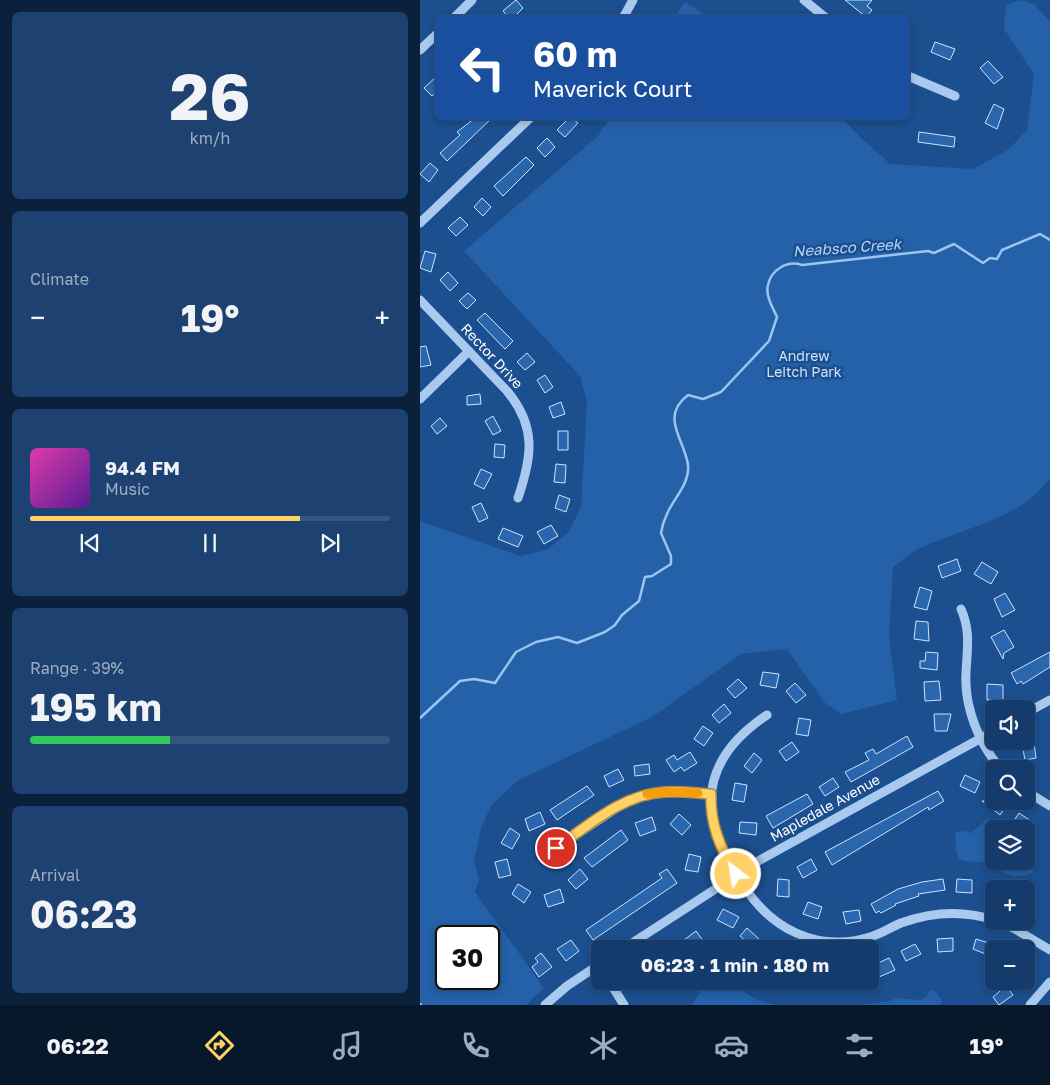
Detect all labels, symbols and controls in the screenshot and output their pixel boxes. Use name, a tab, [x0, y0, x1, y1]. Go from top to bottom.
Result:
text: 60 m	[533, 33, 617, 75]
icon: left	[450, 35, 515, 100]
text: 26	[170, 56, 250, 134]
text: Maverick Court	[533, 75, 692, 102]
text: km/h	[190, 128, 230, 148]
water label: Neabsco Creek	[792, 234, 903, 260]
text: Climate	[30, 269, 89, 289]
text: 19°	[181, 295, 239, 340]
text: −	[30, 301, 45, 334]
text: +	[375, 301, 390, 334]
street label: Rector Drive	[458, 320, 527, 392]
park label: Andrew Leitch Park	[766, 347, 842, 380]
text: 94.4 FM	[105, 456, 180, 479]
text: Music	[105, 479, 150, 499]
icon: previous	[76, 529, 104, 557]
icon: pause	[196, 529, 224, 557]
icon: next	[316, 529, 344, 557]
text: Range · 39%	[30, 658, 124, 678]
text: 195 km	[30, 684, 162, 729]
map controls	[985, 700, 1035, 990]
button: sound	[985, 700, 1035, 750]
button: search	[985, 760, 1035, 810]
street label: Mapledale Avenue	[767, 770, 883, 845]
button: layers	[985, 820, 1035, 870]
pin	[535, 827, 577, 869]
icon: arrive	[542, 834, 570, 862]
position arrow	[709, 847, 761, 899]
text: Arrival	[30, 865, 80, 885]
button: +	[985, 880, 1035, 930]
text: 06:23	[30, 891, 137, 936]
speed limit sign: 30	[435, 925, 500, 990]
button: −	[985, 940, 1035, 990]
text: 06:23 · 1 min · 180 m	[641, 953, 829, 976]
icon: directions	[202, 1028, 237, 1063]
icon: music	[330, 1028, 365, 1063]
icon: phone	[458, 1028, 493, 1063]
icon: climate	[586, 1028, 621, 1063]
icon: car	[714, 1028, 749, 1063]
icon: filters	[842, 1028, 877, 1063]
text: 06:22	[46, 1032, 109, 1059]
text: 19°	[970, 1032, 1003, 1059]

